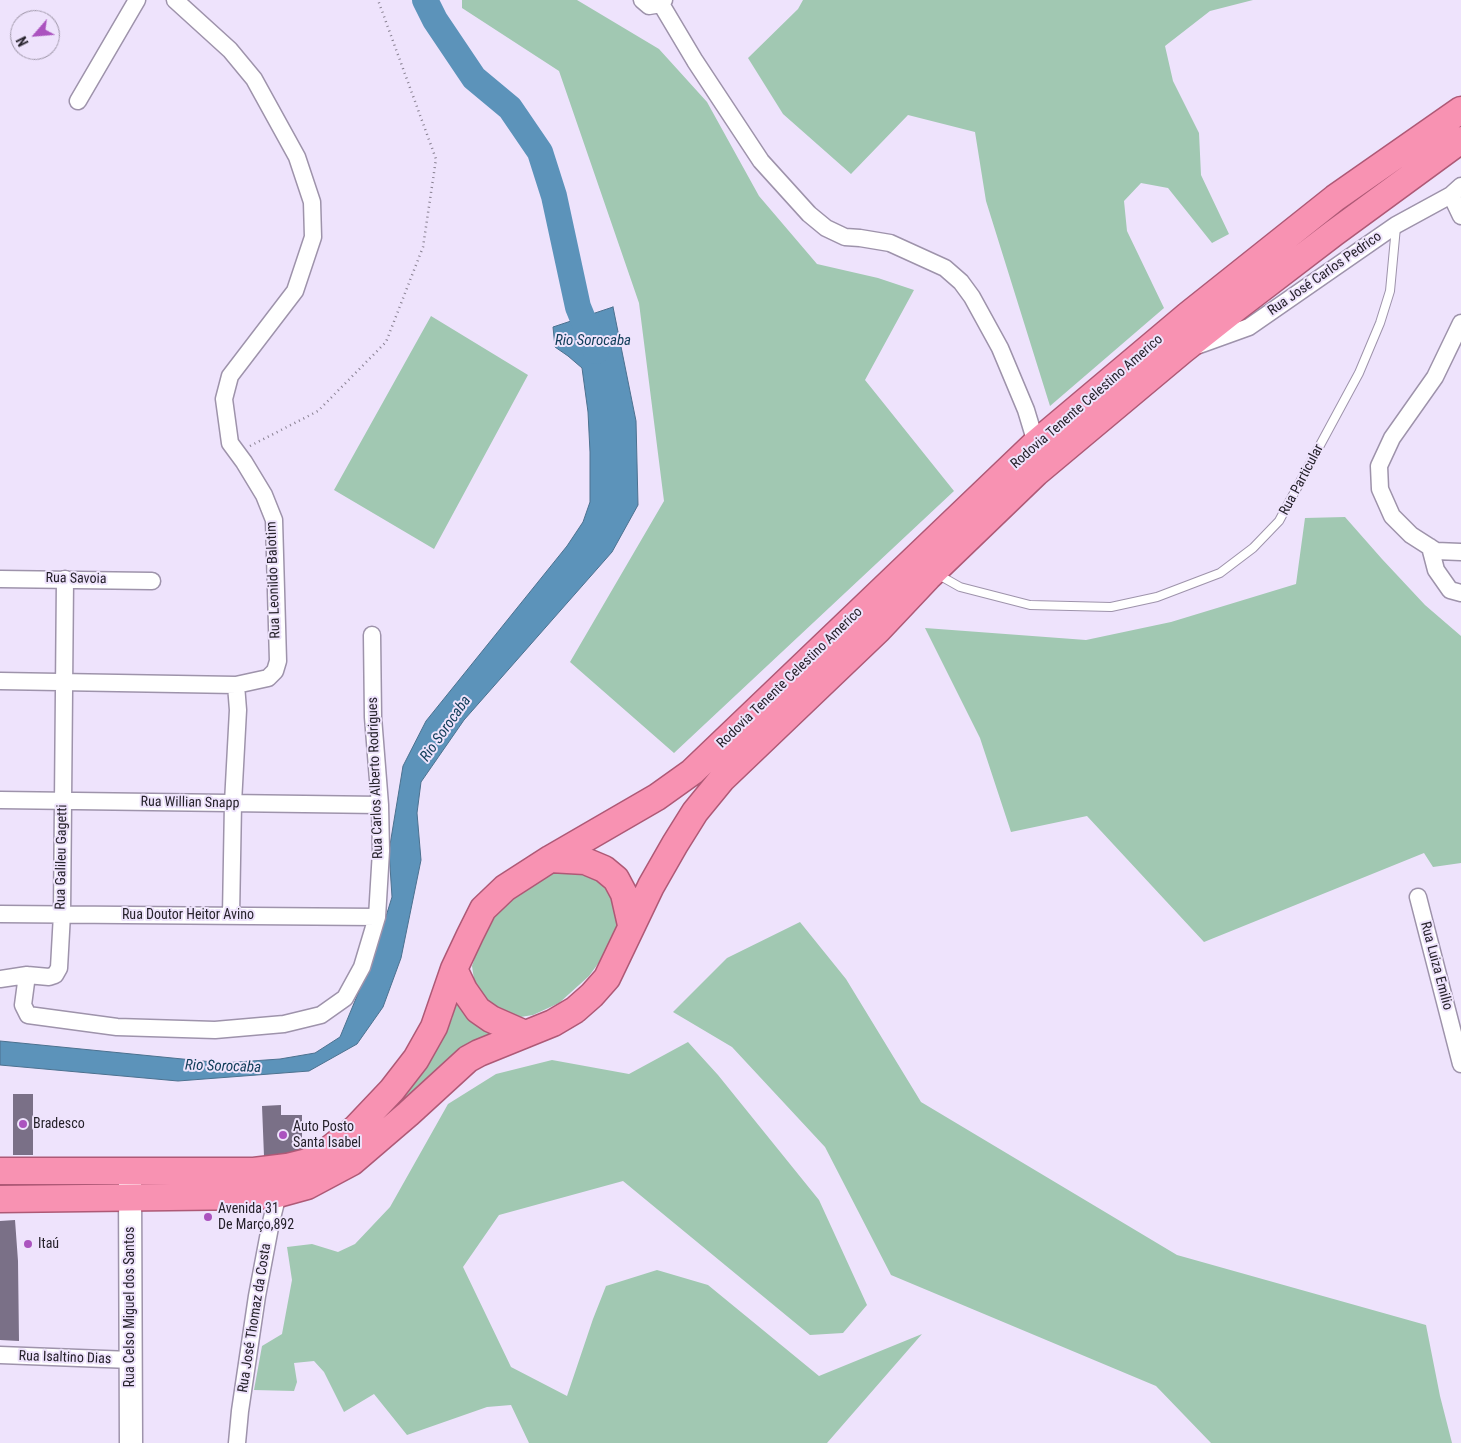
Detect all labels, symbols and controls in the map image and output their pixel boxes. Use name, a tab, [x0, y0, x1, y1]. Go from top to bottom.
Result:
north arrow	[10, 10, 60, 60]
text: N	[13, 34, 32, 49]
street label: Rua José Carlos Pedrico	[1265, 228, 1385, 320]
street label: Rodovia Tenente Celestino Americo	[1008, 331, 1166, 473]
water label: Rio Sorocaba	[555, 332, 631, 350]
street label: Rua Particular	[1276, 442, 1328, 518]
street label: Rua Leonildo Balotim	[264, 521, 284, 639]
street label: Rua Savoia	[45, 570, 107, 588]
street label: Rodovia Tenente Celestino Americo	[714, 604, 866, 752]
water label: Rio Sorocaba	[417, 693, 475, 765]
street label: Rua Carlos Alberto Rodrigues	[365, 697, 387, 859]
street label: Rua Willian Snapp	[140, 794, 240, 812]
street label: Rua Galileu Gagetti	[53, 804, 71, 910]
street label: Rua Doutor Heitor Avino	[122, 907, 254, 923]
street label: Rua Luiza Emilio	[1416, 920, 1456, 1012]
water label: Rio Sorocaba	[185, 1057, 261, 1077]
place label: Bradesco	[33, 1116, 85, 1132]
marker: Bradesco	[17, 1118, 29, 1130]
place label: Auto Posto Santa Isabel	[293, 1119, 361, 1152]
marker: Auto Posto Santa Isabel	[277, 1129, 289, 1141]
place label: Avenida 31 De Março,892	[218, 1201, 294, 1234]
marker: Avenida 31 De Março,892	[202, 1211, 214, 1223]
street label: Rua Celso Miguel dos Santos	[122, 1227, 138, 1387]
place label: Itaú	[38, 1236, 59, 1252]
marker: Itaú	[22, 1238, 34, 1250]
street label: Rua José Thomaz da Costa	[235, 1242, 275, 1394]
street label: Rua Isaltino Dias	[18, 1348, 112, 1368]

